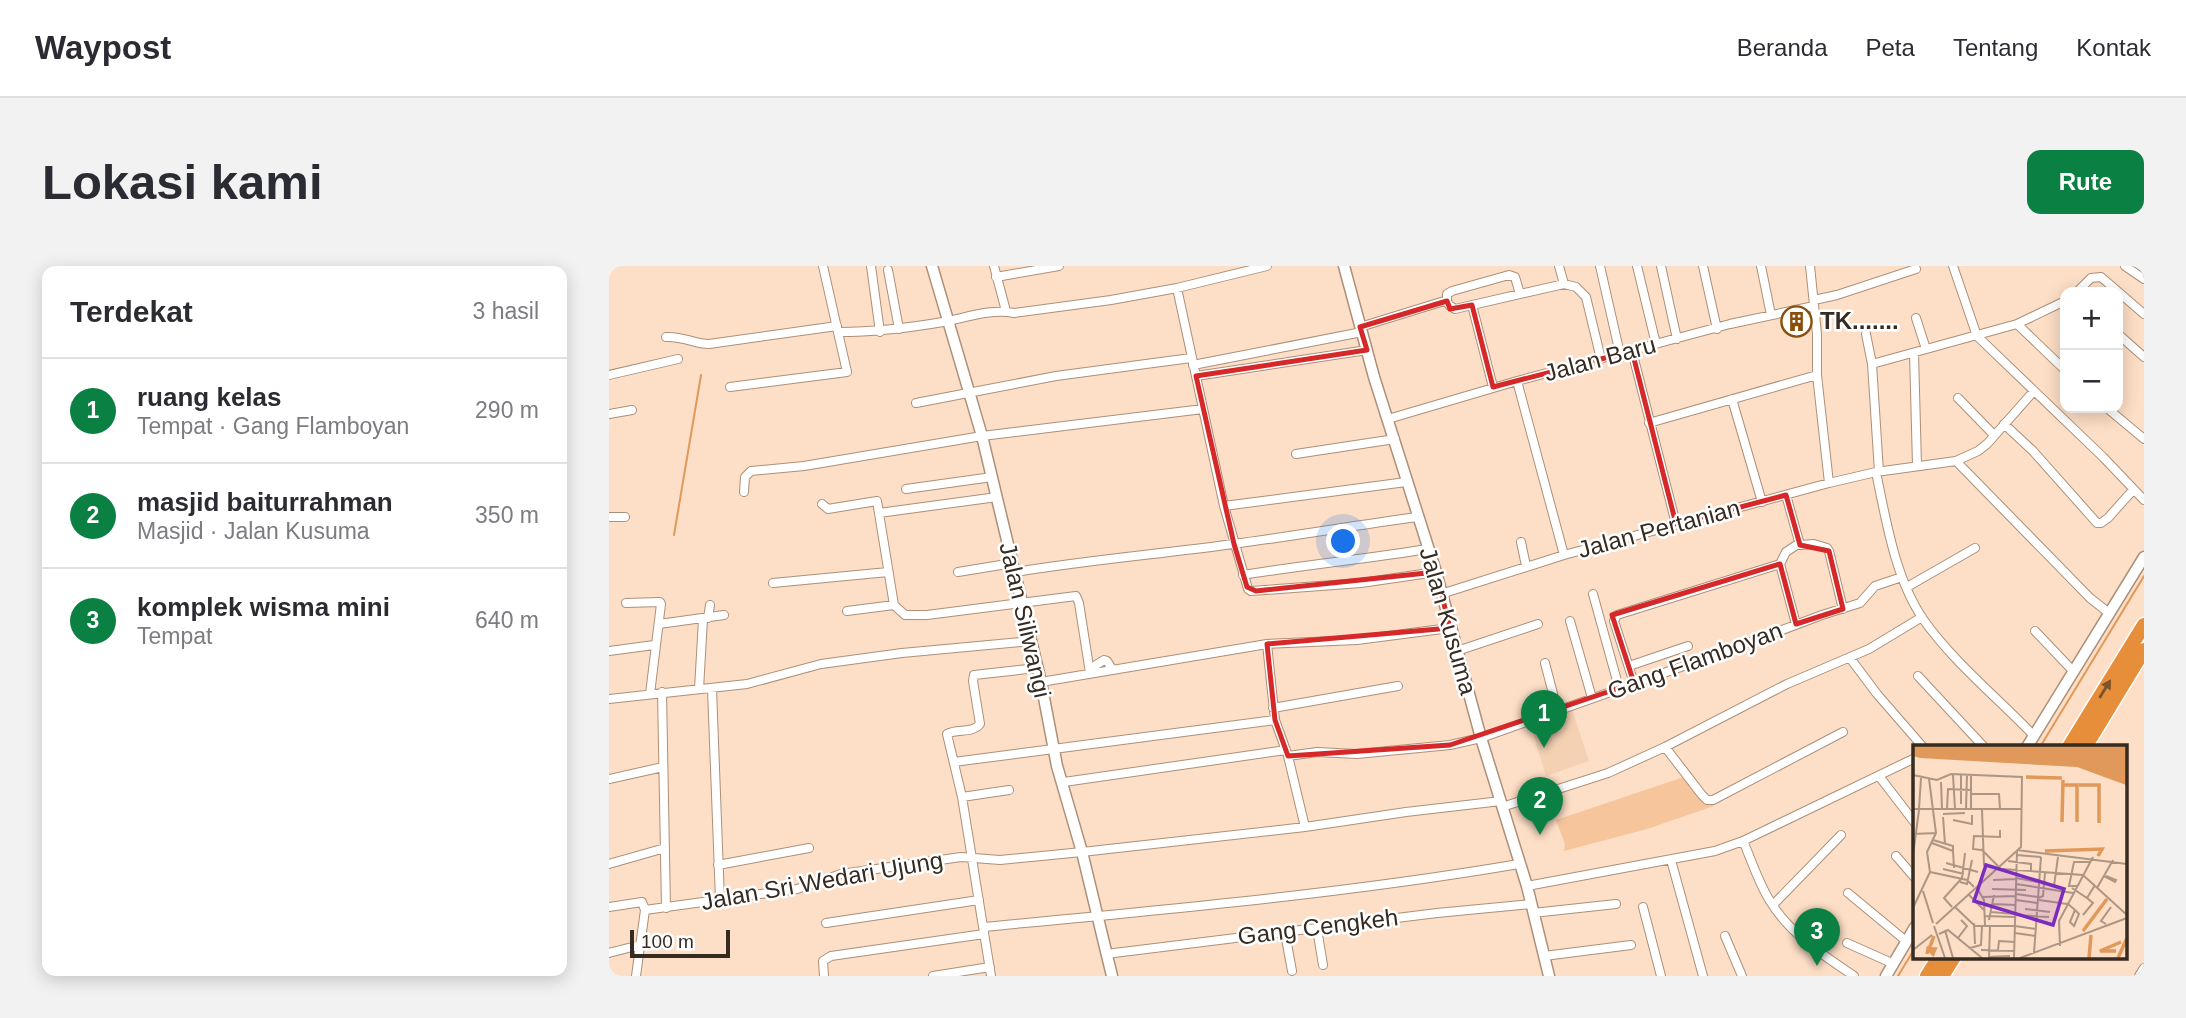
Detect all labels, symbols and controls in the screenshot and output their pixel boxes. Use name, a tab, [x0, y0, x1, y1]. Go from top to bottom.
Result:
text: Waypost	[35, 29, 171, 66]
text: Beranda	[1737, 34, 1828, 61]
text: Peta	[1866, 34, 1915, 61]
text: Tentang	[1953, 34, 2038, 61]
text: Kontak	[2076, 34, 2151, 61]
button: Rute	[2027, 150, 2144, 214]
text: Lokasi kami	[42, 155, 323, 209]
map controls	[2060, 287, 2123, 413]
button: +	[2060, 287, 2123, 350]
text: Terdekat	[70, 295, 193, 328]
text: 3 hasil	[473, 298, 539, 324]
building icon: TK.......	[1780, 304, 1814, 338]
place label: TK.......	[1820, 307, 1899, 334]
street label: Jalan Baru	[1541, 331, 1659, 386]
button: −	[2060, 350, 2123, 413]
text: ruang kelas	[137, 382, 282, 412]
text: 1	[87, 397, 99, 423]
text: 290 m	[475, 397, 539, 423]
text: Tempat · Gang Flamboyan	[137, 413, 409, 439]
text: masjid baiturrahman	[137, 487, 393, 517]
street label: Jalan Pertanian	[1575, 494, 1743, 563]
text: 2	[87, 502, 99, 528]
text: 350 m	[475, 502, 539, 528]
text: Masjid · Jalan Kusuma	[137, 518, 370, 544]
your location	[1326, 524, 1360, 558]
street label: Jalan Siliwangi	[994, 540, 1056, 700]
street label: Jalan Kusuma	[1415, 544, 1483, 698]
text: komplek wisma mini	[137, 592, 390, 622]
text: 3	[87, 607, 99, 633]
text: 640 m	[475, 607, 539, 633]
street label: Gang Flamboyan	[1604, 616, 1786, 705]
text: Tempat	[137, 623, 212, 649]
one-way arrow	[2098, 679, 2111, 698]
pin: 1	[1521, 690, 1567, 748]
inset map	[1913, 745, 2127, 958]
pin: 2	[1517, 777, 1563, 835]
street label: Jalan Sri Wedari Ujung	[699, 846, 945, 915]
street label: Gang Cengkeh	[1236, 903, 1400, 950]
pin: 3	[1794, 908, 1840, 966]
scale bar	[630, 927, 730, 959]
text: 100 m	[641, 931, 694, 952]

